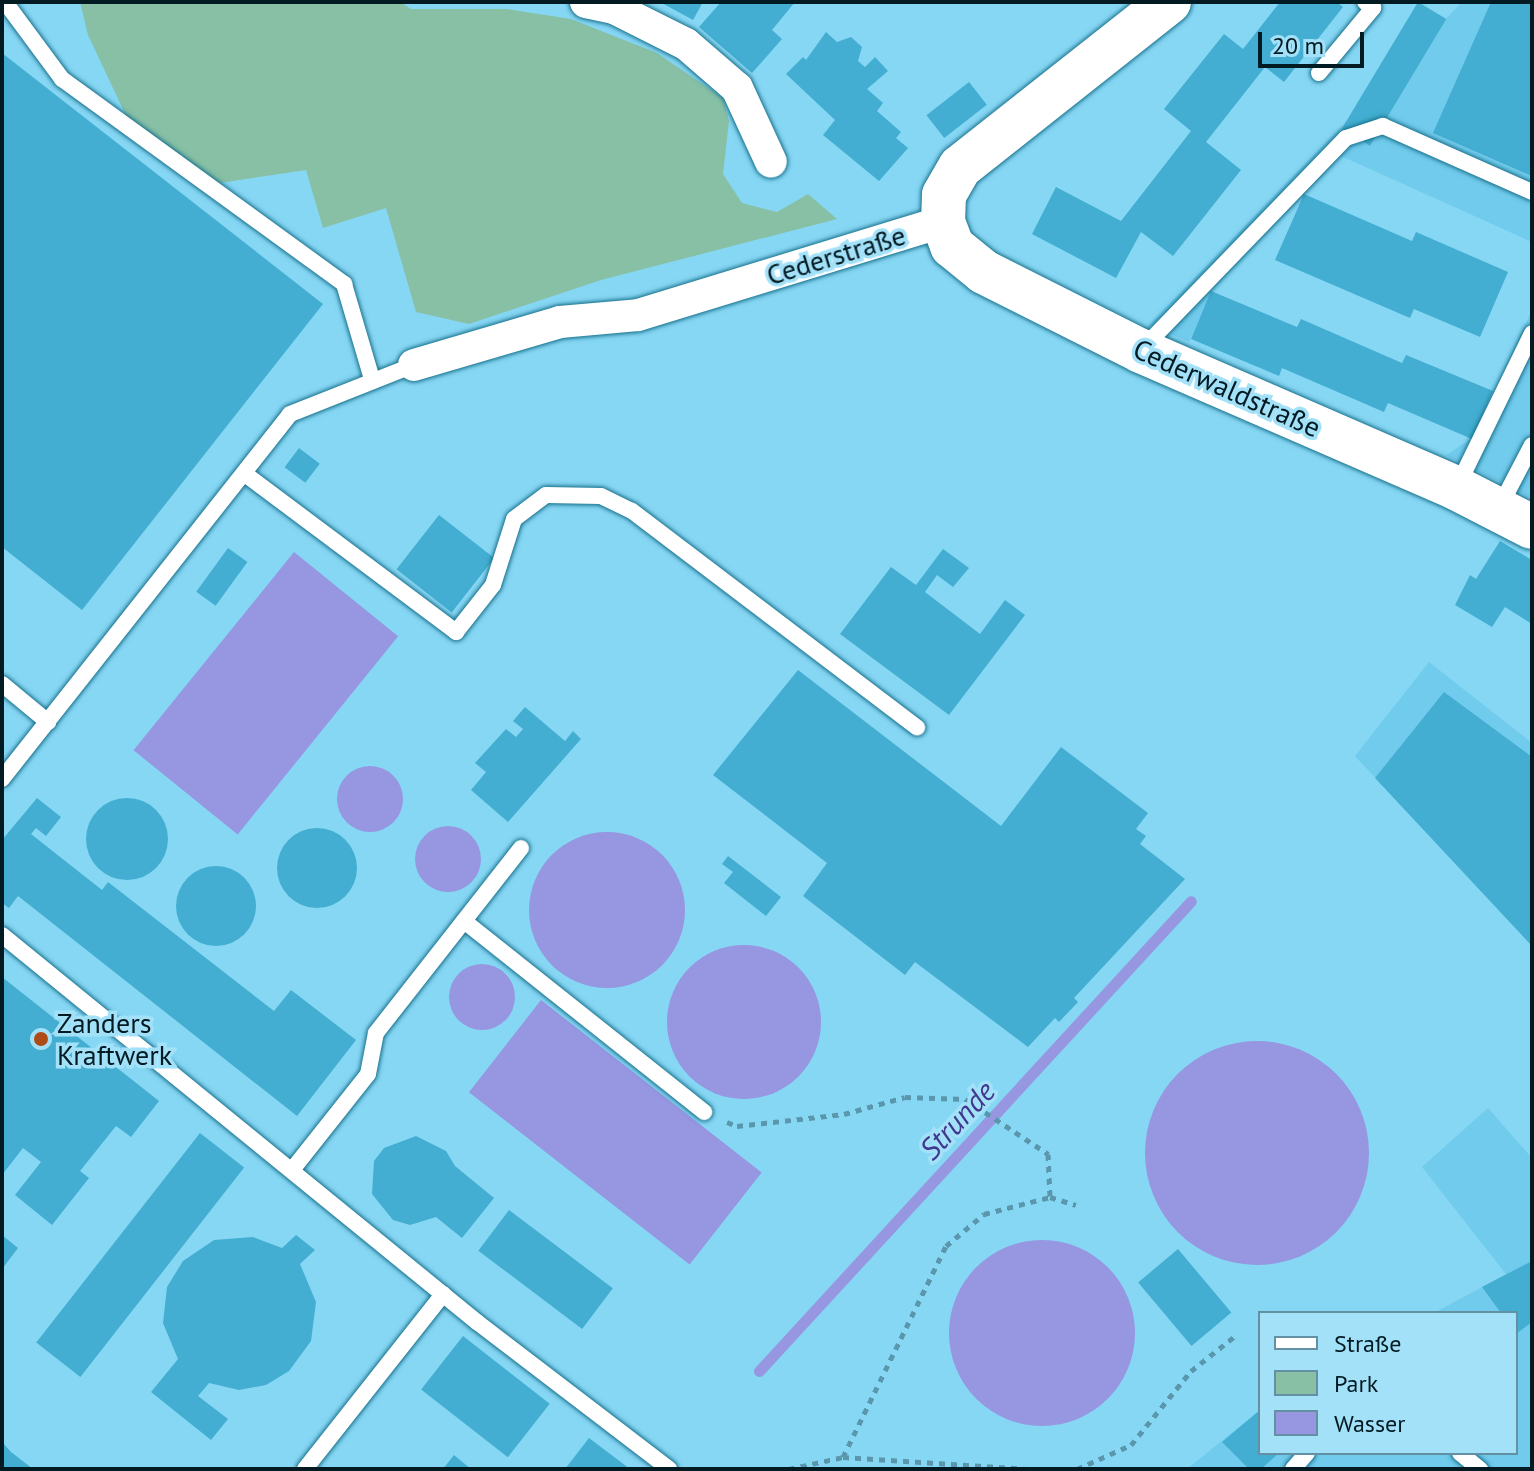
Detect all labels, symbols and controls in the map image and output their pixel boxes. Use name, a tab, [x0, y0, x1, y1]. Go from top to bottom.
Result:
scale bar	[1262, 16, 1368, 66]
text: 20 m	[1272, 30, 1324, 61]
street label: Cederstraße	[762, 218, 910, 292]
street label: Cederwaldstraße	[1128, 332, 1326, 444]
place label: Zanders Kraftwerk	[57, 1006, 172, 1072]
marker: Zanders Kraftwerk	[32, 1030, 50, 1048]
water label: Strunde	[912, 1073, 1002, 1167]
legend	[1258, 1311, 1518, 1455]
text: Straße	[1334, 1328, 1401, 1359]
text: Park	[1334, 1368, 1378, 1399]
text: Wasser	[1334, 1408, 1405, 1439]

